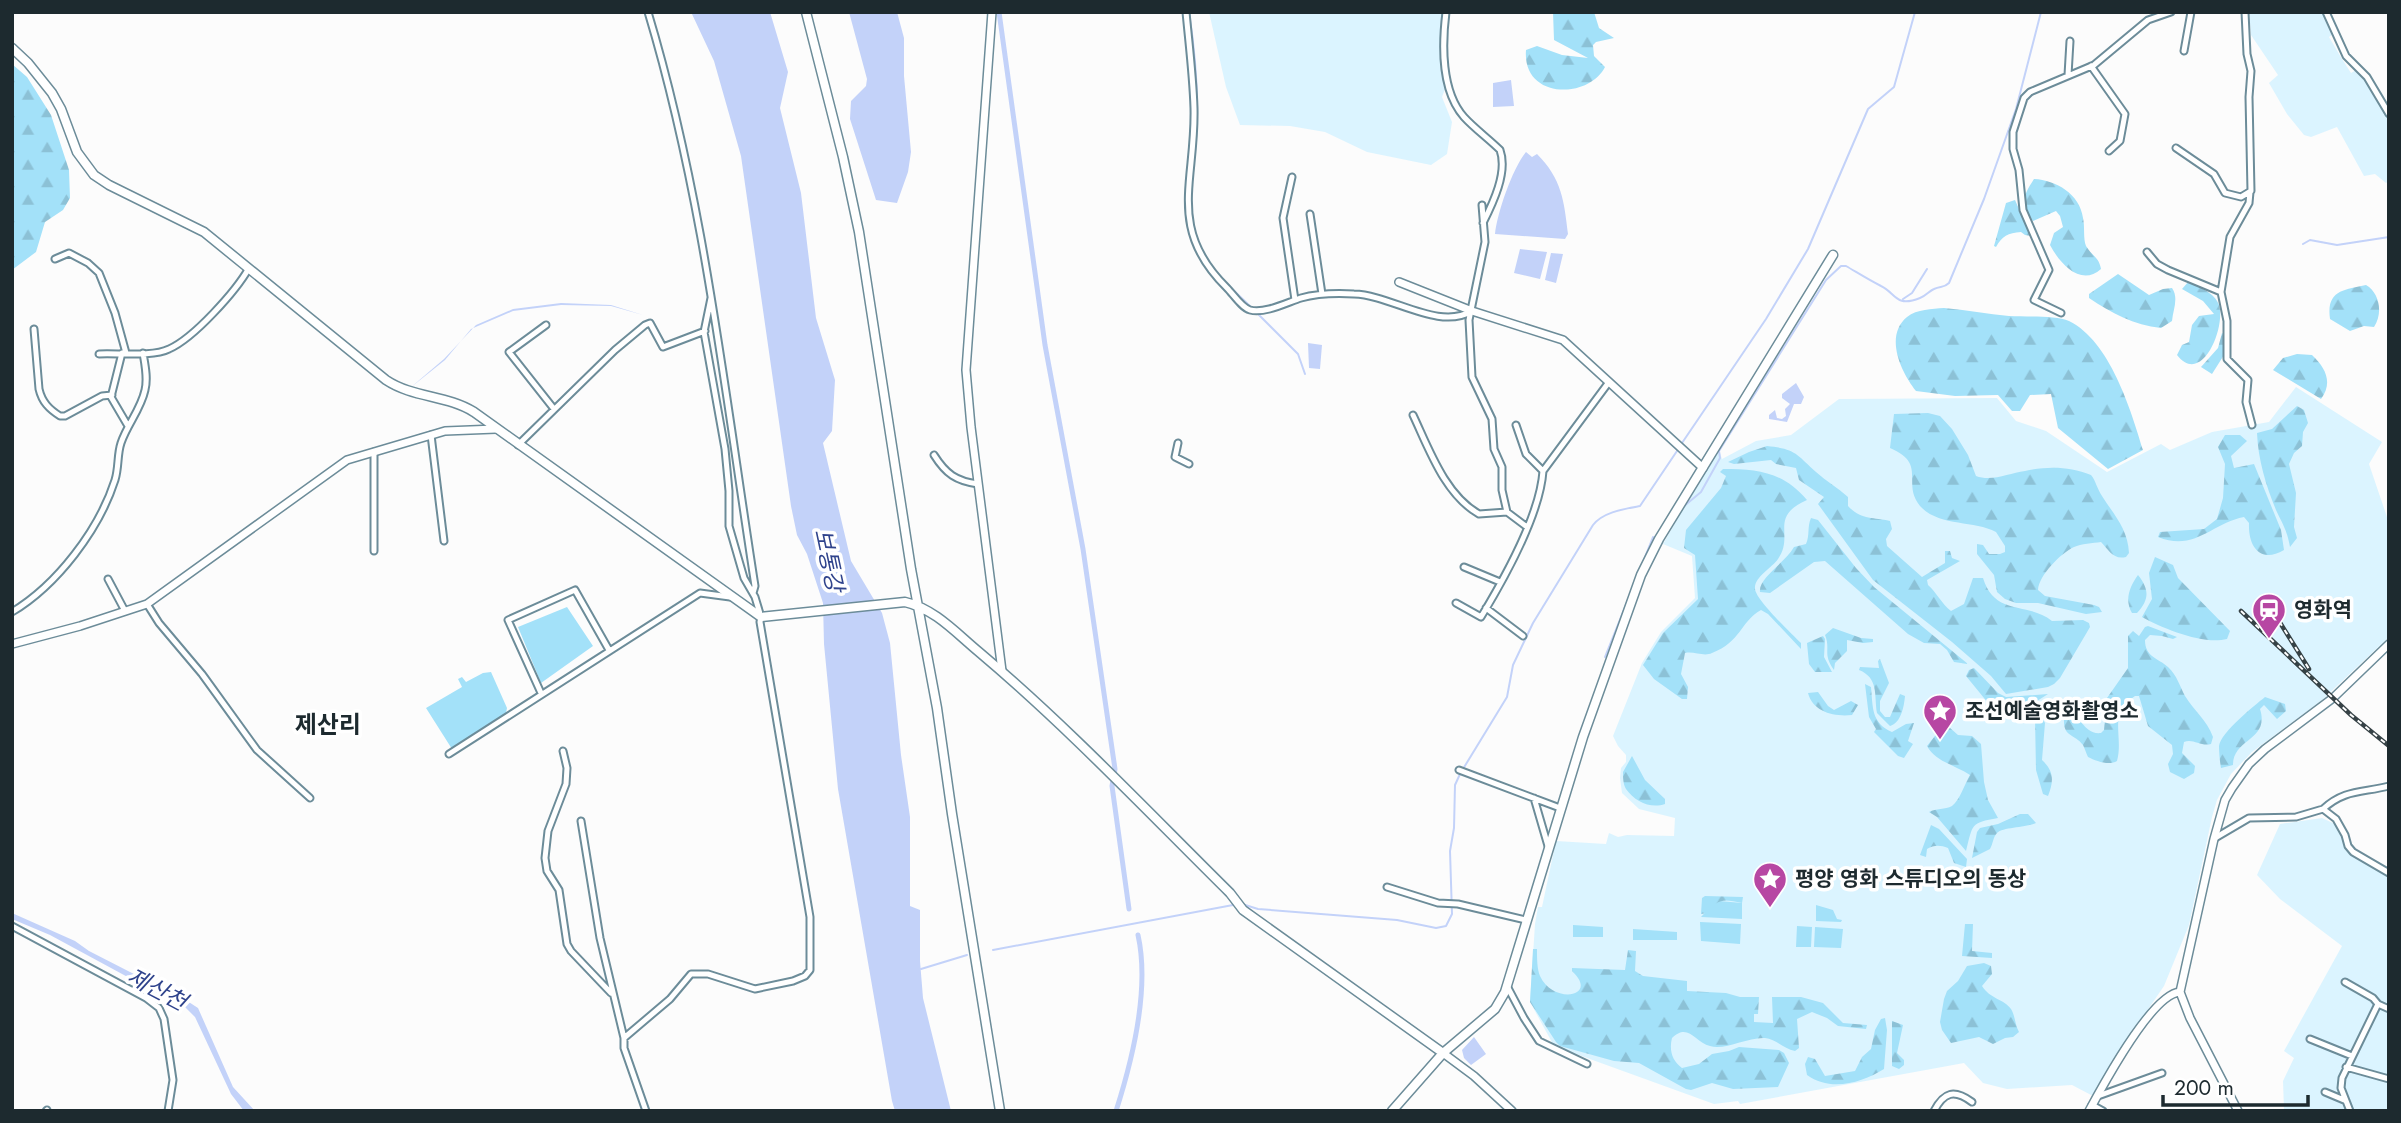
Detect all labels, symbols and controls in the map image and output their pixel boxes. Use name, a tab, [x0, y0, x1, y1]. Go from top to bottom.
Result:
water label: 보통강	[806, 525, 853, 597]
station icon: 영화역	[2250, 591, 2288, 640]
place label: 영화역	[2294, 595, 2352, 625]
place icon: 조선예술영화촬영소	[1921, 692, 1959, 741]
place label: 조선예술영화촬영소	[1965, 696, 2139, 726]
district label: 제산리	[295, 707, 361, 742]
place icon: 평양 영화 스튜디오의 동상	[1751, 860, 1789, 909]
place label: 평양 영화 스튜디오의 동상	[1795, 864, 2026, 894]
water label: 제산천	[121, 959, 196, 1020]
scale bar	[2163, 1064, 2308, 1108]
text: 200 m	[2174, 1073, 2234, 1103]

